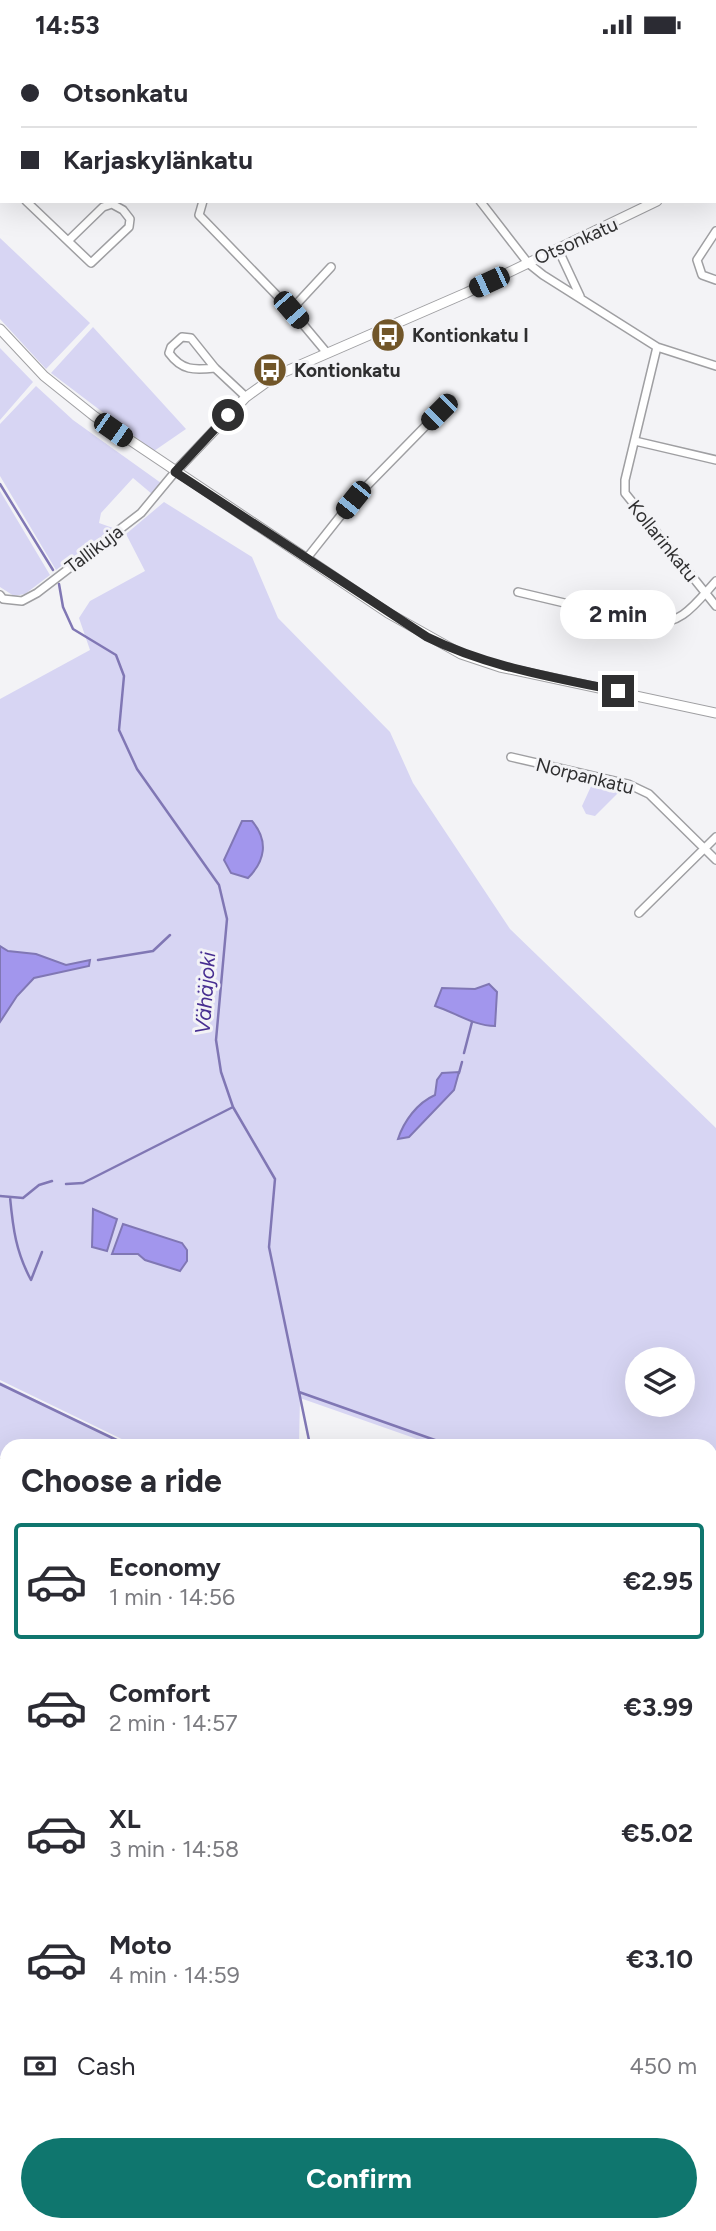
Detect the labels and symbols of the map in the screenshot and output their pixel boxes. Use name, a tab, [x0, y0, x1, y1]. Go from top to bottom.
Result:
street label: Otsonkatu	[531, 212, 621, 270]
car	[466, 264, 513, 300]
car	[270, 287, 313, 333]
bus stop icon: Kontionkatu I	[369, 316, 407, 354]
place label: Kontionkatu I	[412, 324, 529, 347]
bus stop icon: Kontionkatu	[251, 351, 289, 389]
place label: Kontionkatu	[294, 359, 401, 382]
car	[417, 390, 462, 434]
route start	[212, 399, 244, 431]
car	[90, 409, 137, 451]
car	[332, 477, 375, 523]
street label: Kollarinkatu	[623, 496, 703, 586]
street label: Tallikuja	[61, 520, 127, 578]
callout: 2 min	[560, 589, 676, 639]
route end	[602, 675, 634, 707]
street label: Norpankatu	[534, 753, 636, 799]
water label: Vähäjoki	[190, 951, 220, 1035]

